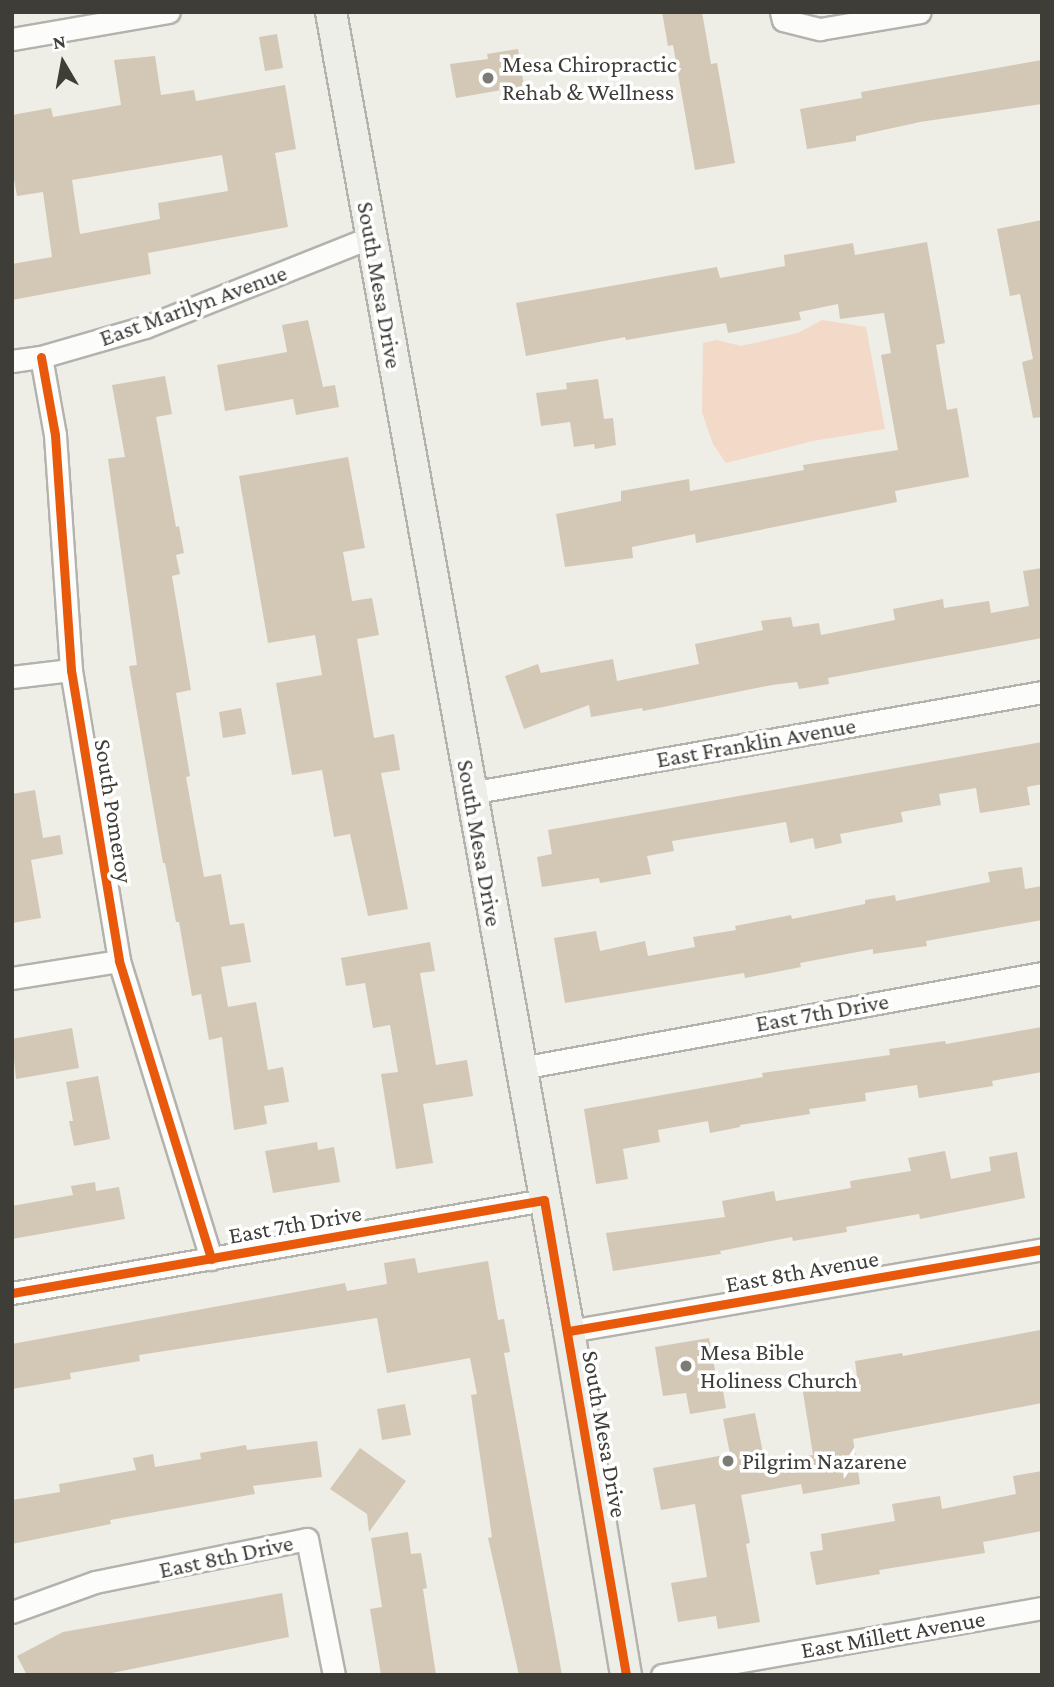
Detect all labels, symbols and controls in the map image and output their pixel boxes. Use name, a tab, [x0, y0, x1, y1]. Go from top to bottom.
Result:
north arrow	[28, 28, 98, 98]
text: N	[51, 30, 67, 53]
place label: Mesa Chiropractic Rehab & Wellness	[502, 50, 677, 106]
marker: Mesa Chiropractic Rehab & Wellness	[480, 70, 496, 86]
street label: South Mesa Drive	[351, 199, 409, 371]
street label: East Marilyn Avenue	[95, 258, 291, 352]
street label: East Franklin Avenue	[654, 710, 858, 774]
street label: South Pomeroy	[88, 737, 140, 885]
street label: South Mesa Drive	[451, 757, 509, 929]
street label: East 7th Drive	[753, 986, 891, 1038]
street label: East 7th Drive	[226, 1198, 364, 1250]
street label: East 8th Avenue	[723, 1243, 881, 1299]
place label: Mesa Bible Holiness Church	[700, 1338, 858, 1394]
street label: South Mesa Drive	[576, 1348, 634, 1520]
marker: Mesa Bible Holiness Church	[678, 1358, 694, 1374]
place label: Pilgrim Nazarene	[742, 1447, 907, 1475]
marker: Pilgrim Nazarene	[720, 1453, 736, 1469]
street label: East 8th Drive	[156, 1528, 296, 1584]
street label: East Millett Avenue	[799, 1604, 987, 1664]

